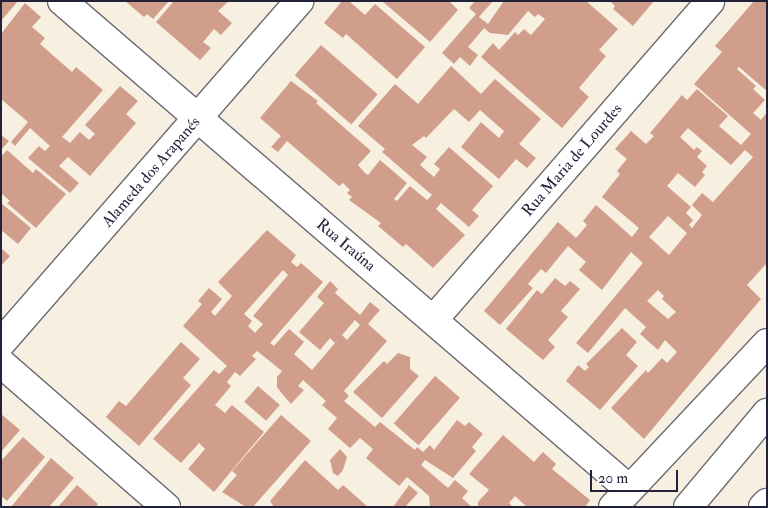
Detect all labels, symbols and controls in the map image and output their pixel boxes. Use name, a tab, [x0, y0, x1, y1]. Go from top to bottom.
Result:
street label: Rua Maria de Lourdes	[518, 100, 626, 220]
street label: Alameda dos Arapanés	[98, 113, 204, 231]
street label: Rua Iraúna	[312, 215, 380, 275]
scale bar	[593, 460, 680, 492]
text: 20 m	[598, 469, 628, 488]

